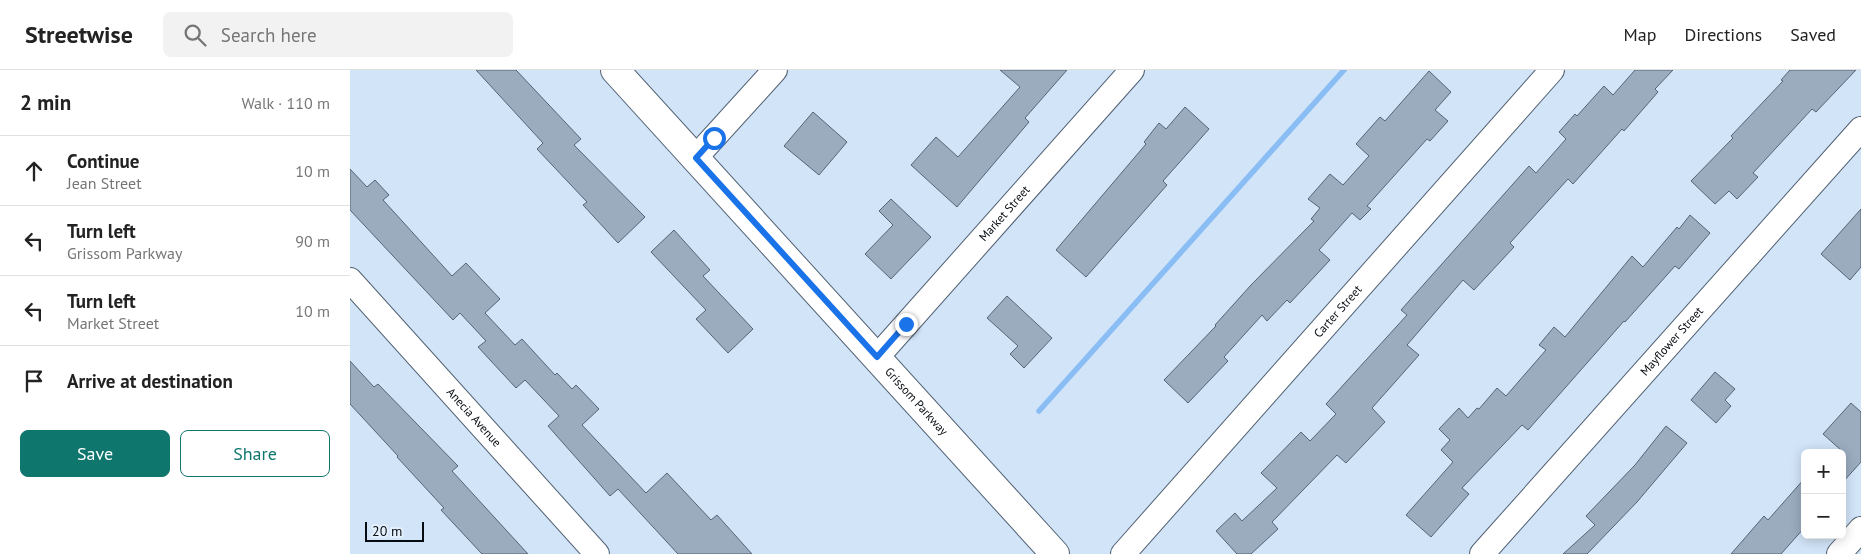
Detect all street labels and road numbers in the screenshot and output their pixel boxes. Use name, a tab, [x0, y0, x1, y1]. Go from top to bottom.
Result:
street label: Market Street	[976, 182, 1033, 244]
street label: Carter Street	[1310, 282, 1365, 341]
street label: Mayflower Street	[1637, 303, 1706, 378]
street label: Grissom Parkway	[882, 364, 952, 439]
street label: Anecia Avenue	[444, 384, 505, 450]

